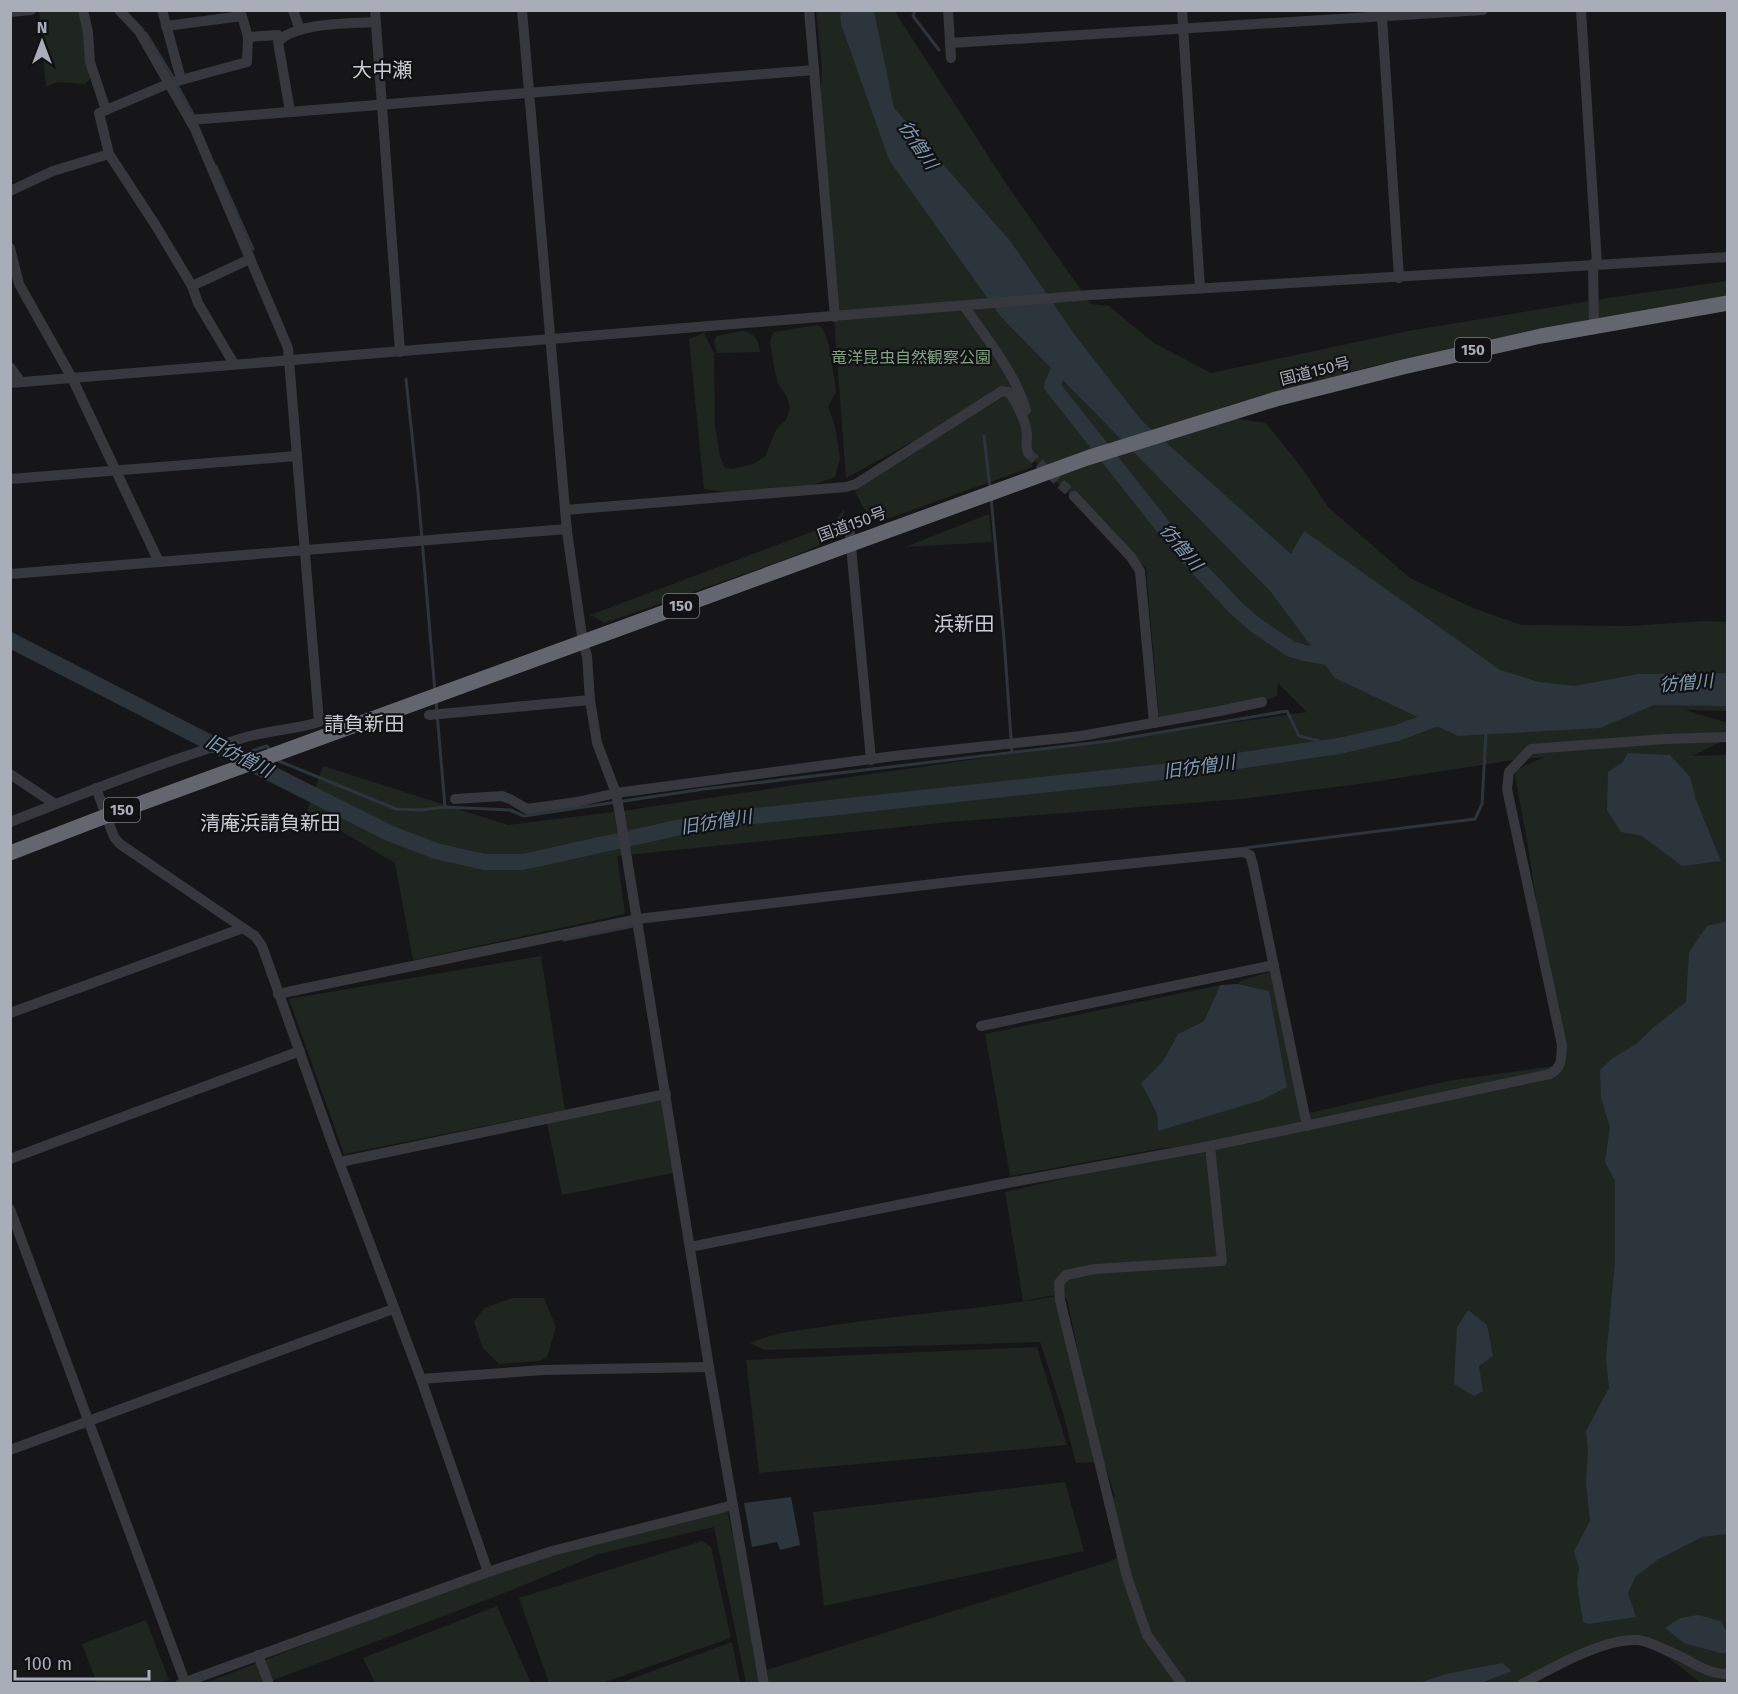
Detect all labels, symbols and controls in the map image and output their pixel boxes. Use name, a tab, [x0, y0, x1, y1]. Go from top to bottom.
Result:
north arrow	[12, 12, 72, 72]
text: N	[37, 18, 47, 37]
district label: 大中瀬	[352, 58, 412, 82]
water label: 彷僧川	[894, 116, 943, 175]
road number: 150	[1455, 338, 1491, 362]
park label: 竜洋昆虫自然観察公園	[831, 348, 991, 367]
street label: 国道150号	[1278, 353, 1352, 389]
street label: 国道150号	[815, 503, 889, 545]
water label: 彷僧川	[1155, 519, 1208, 576]
road number: 150	[663, 594, 699, 618]
district label: 浜新田	[934, 612, 994, 636]
water label: 彷僧川	[1658, 670, 1716, 696]
district label: 請負新田	[324, 712, 404, 736]
water label: 旧彷僧川	[202, 730, 278, 783]
water label: 旧彷僧川	[1162, 751, 1238, 783]
road number: 150	[104, 798, 140, 822]
water label: 旧彷僧川	[679, 805, 755, 838]
district label: 清庵浜請負新田	[200, 811, 340, 835]
scale bar	[15, 1643, 148, 1681]
text: 100 m	[24, 1653, 72, 1675]

